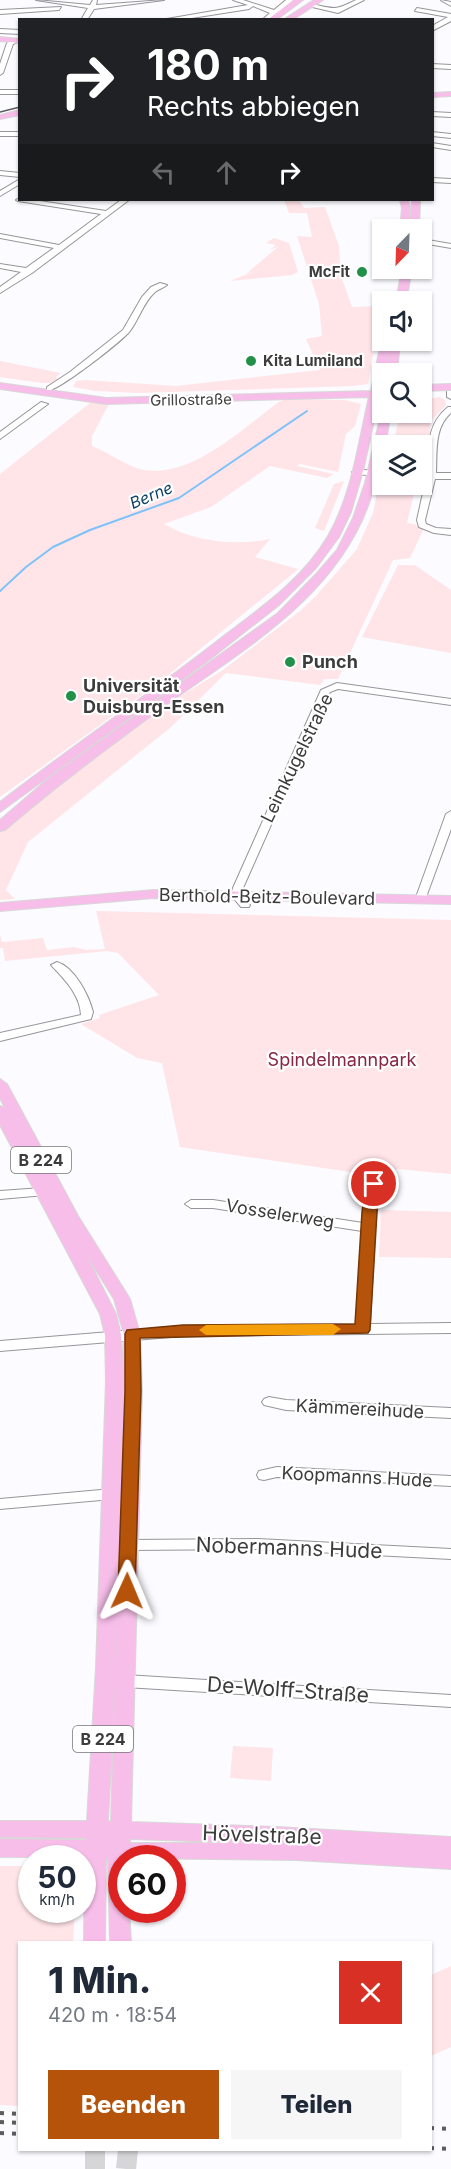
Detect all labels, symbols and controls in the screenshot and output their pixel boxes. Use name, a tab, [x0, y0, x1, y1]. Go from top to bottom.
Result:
text: 180 m	[147, 39, 269, 90]
icon: right	[48, 42, 126, 120]
text: Rechts abbiegen	[147, 90, 360, 123]
icon: left	[147, 156, 180, 189]
icon: ahead	[210, 156, 243, 189]
icon: right	[273, 156, 306, 189]
north arrow	[372, 219, 432, 279]
map controls	[372, 219, 432, 495]
place label: McFit	[309, 262, 350, 281]
marker: McFit	[355, 265, 369, 279]
button: sound	[372, 291, 432, 351]
place label: Kita Lumiland	[263, 351, 363, 370]
marker: Kita Lumiland	[244, 354, 258, 368]
button: search	[372, 363, 432, 423]
street label: Grillostraße	[150, 389, 232, 410]
button: layers	[372, 435, 432, 495]
water label: Berne	[127, 477, 175, 513]
place label: Punch	[302, 651, 358, 672]
marker: Punch	[283, 655, 297, 669]
place label: Universität Duisburg-Essen	[83, 675, 224, 717]
marker: Universität Duisburg-Essen	[64, 689, 78, 703]
street label: Leimkugelstraße	[256, 690, 337, 826]
street label: Berthold-Beitz-Boulevard	[159, 884, 375, 909]
park label: Spindelmannpark	[268, 1049, 417, 1070]
road number: B 224	[11, 1147, 71, 1173]
pin	[348, 1158, 399, 1209]
icon: arrive	[357, 1167, 390, 1200]
street label: Vosselerweg	[224, 1195, 336, 1232]
street label: Kämmereihude	[295, 1395, 425, 1422]
street label: Koopmanns Hude	[281, 1462, 433, 1491]
street label: Nobermanns Hude	[195, 1532, 383, 1563]
position arrow	[95, 1559, 159, 1623]
street label: De-Wolff-Straße	[206, 1671, 370, 1708]
road number: B 224	[73, 1726, 133, 1752]
street label: Hövelstraße	[202, 1820, 322, 1849]
speed limit sign: 60	[108, 1845, 186, 1923]
text: 50	[37, 1859, 77, 1895]
text: km/h	[39, 1890, 75, 1909]
text: 1 Min.	[48, 1958, 151, 2002]
button: close	[339, 1961, 402, 2024]
text: 420 m · 18:54	[48, 2003, 177, 2027]
button: Beenden	[48, 2070, 219, 2139]
button: Teilen	[231, 2070, 402, 2139]

